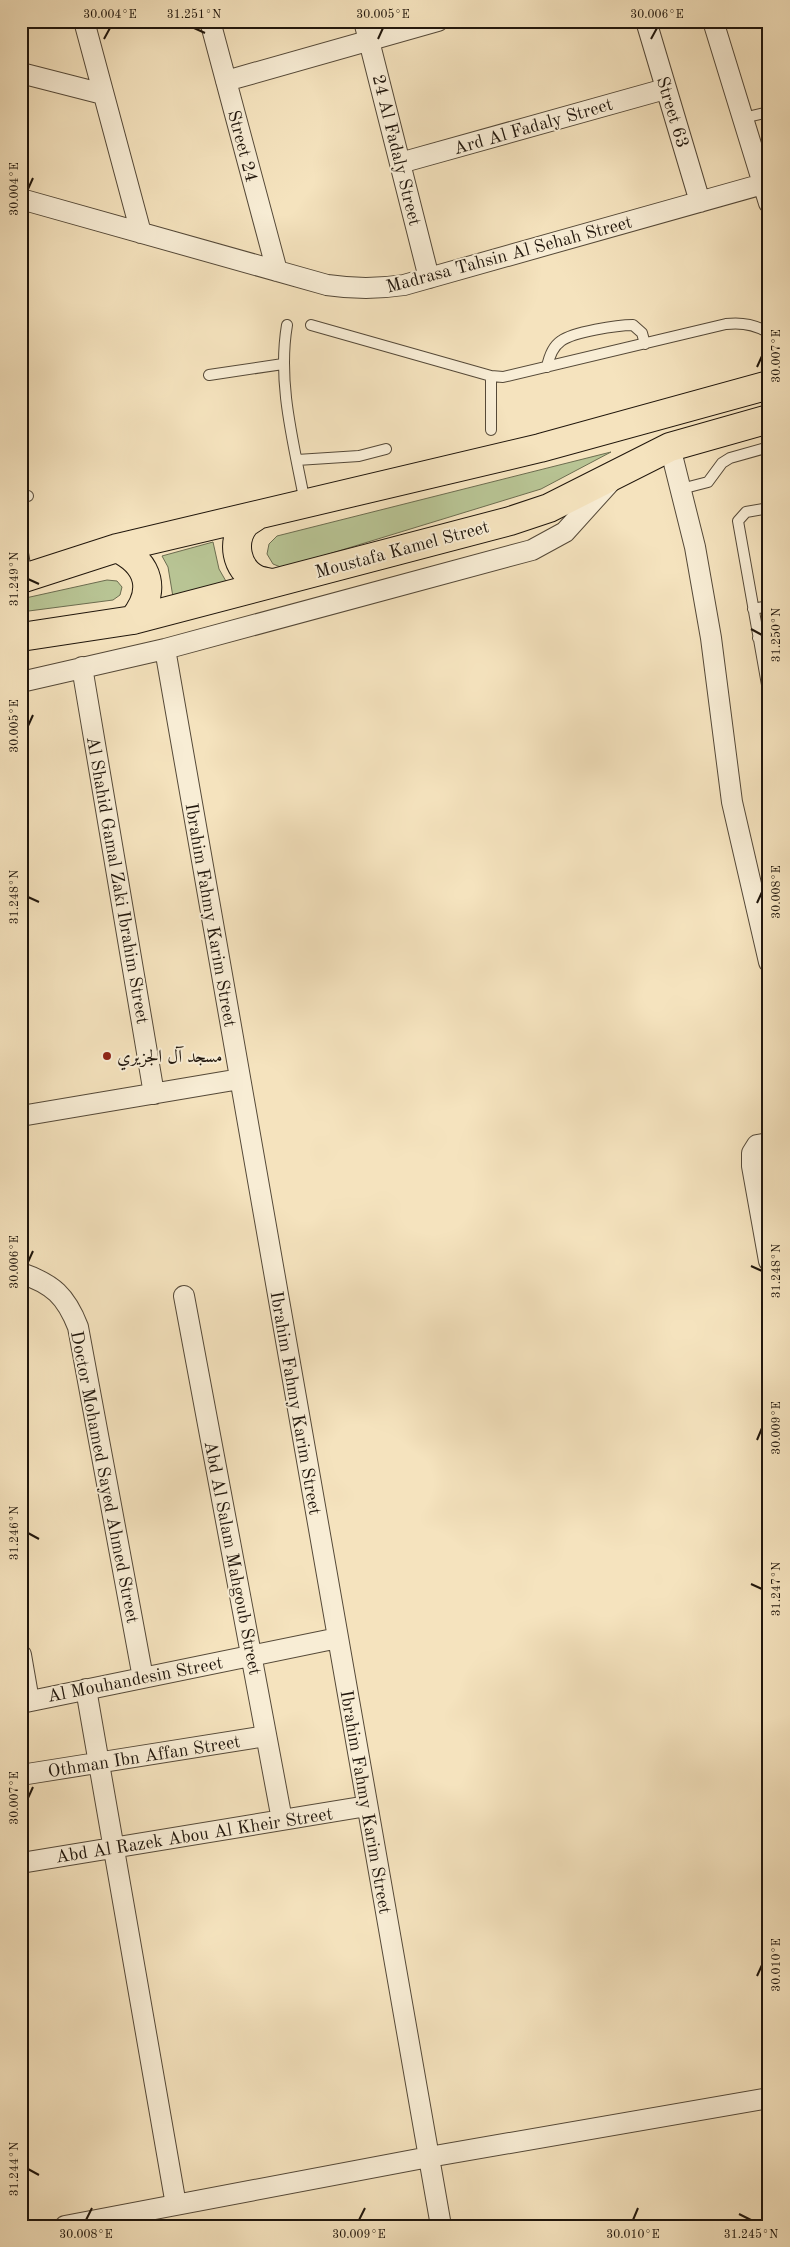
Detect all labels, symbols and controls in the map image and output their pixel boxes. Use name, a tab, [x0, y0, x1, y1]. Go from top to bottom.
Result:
text: 31.251°N	[167, 8, 221, 21]
text: 30.005°E	[356, 8, 410, 21]
text: 30.004°E	[83, 9, 137, 21]
text: 30.006°E	[630, 9, 684, 21]
street label: 24 Al Fadaly Street	[369, 73, 424, 228]
street label: Street 63	[653, 74, 691, 150]
street label: Ard Al Fadaly Street	[452, 96, 615, 158]
street label: Street 24	[224, 108, 260, 184]
text: 30.004°E	[9, 162, 21, 216]
street label: Madrasa Tahsin Al Sehah Street	[384, 213, 634, 296]
text: 30.007°E	[771, 329, 783, 383]
street label: Moustafa Kamel Street	[313, 518, 491, 582]
text: 31.249°N	[9, 552, 21, 606]
text: 31.250°N	[770, 608, 783, 662]
text: 30.005°E	[8, 699, 21, 753]
street label: Al Shahid Gamal Zaki Ibrahim Street	[83, 735, 151, 1025]
street label: Ibrahim Fahmy Karim Street	[181, 802, 239, 1028]
text: 30.008°E	[771, 865, 783, 919]
text: 31.248°N	[9, 870, 21, 924]
place label: مسجد آل الجزيري	[117, 1046, 222, 1071]
marker: مسجد آل الجزيري	[101, 1050, 113, 1062]
text: 30.006°E	[9, 1235, 21, 1289]
text: 31.248°N	[771, 1244, 783, 1298]
street label: Ibrahim Fahmy Karim Street	[266, 1290, 324, 1516]
street label: Doctor Mohamed Sayed Ahmed Street	[67, 1329, 141, 1625]
text: 30.009°E	[771, 1401, 783, 1455]
street label: Abd Al Salam Mahgoub Street	[200, 1440, 264, 1677]
text: 31.246°N	[9, 1506, 21, 1560]
text: 31.247°N	[771, 1562, 783, 1616]
street label: Al Mouhandesin Street	[46, 1654, 225, 1706]
street label: Ibrahim Fahmy Karim Street	[336, 1689, 394, 1915]
street label: Othman Ibn Affan Street	[47, 1733, 242, 1781]
text: 30.007°E	[9, 1771, 21, 1825]
street label: Abd Al Razek Abou Al Kheir Street	[54, 1805, 334, 1867]
text: 30.010°E	[771, 1938, 783, 1992]
text: 31.244°N	[9, 2142, 21, 2196]
text: 31.245°N	[724, 2228, 778, 2241]
text: 30.008°E	[59, 2229, 113, 2241]
text: 30.009°E	[332, 2229, 386, 2241]
text: 30.010°E	[606, 2229, 660, 2241]

